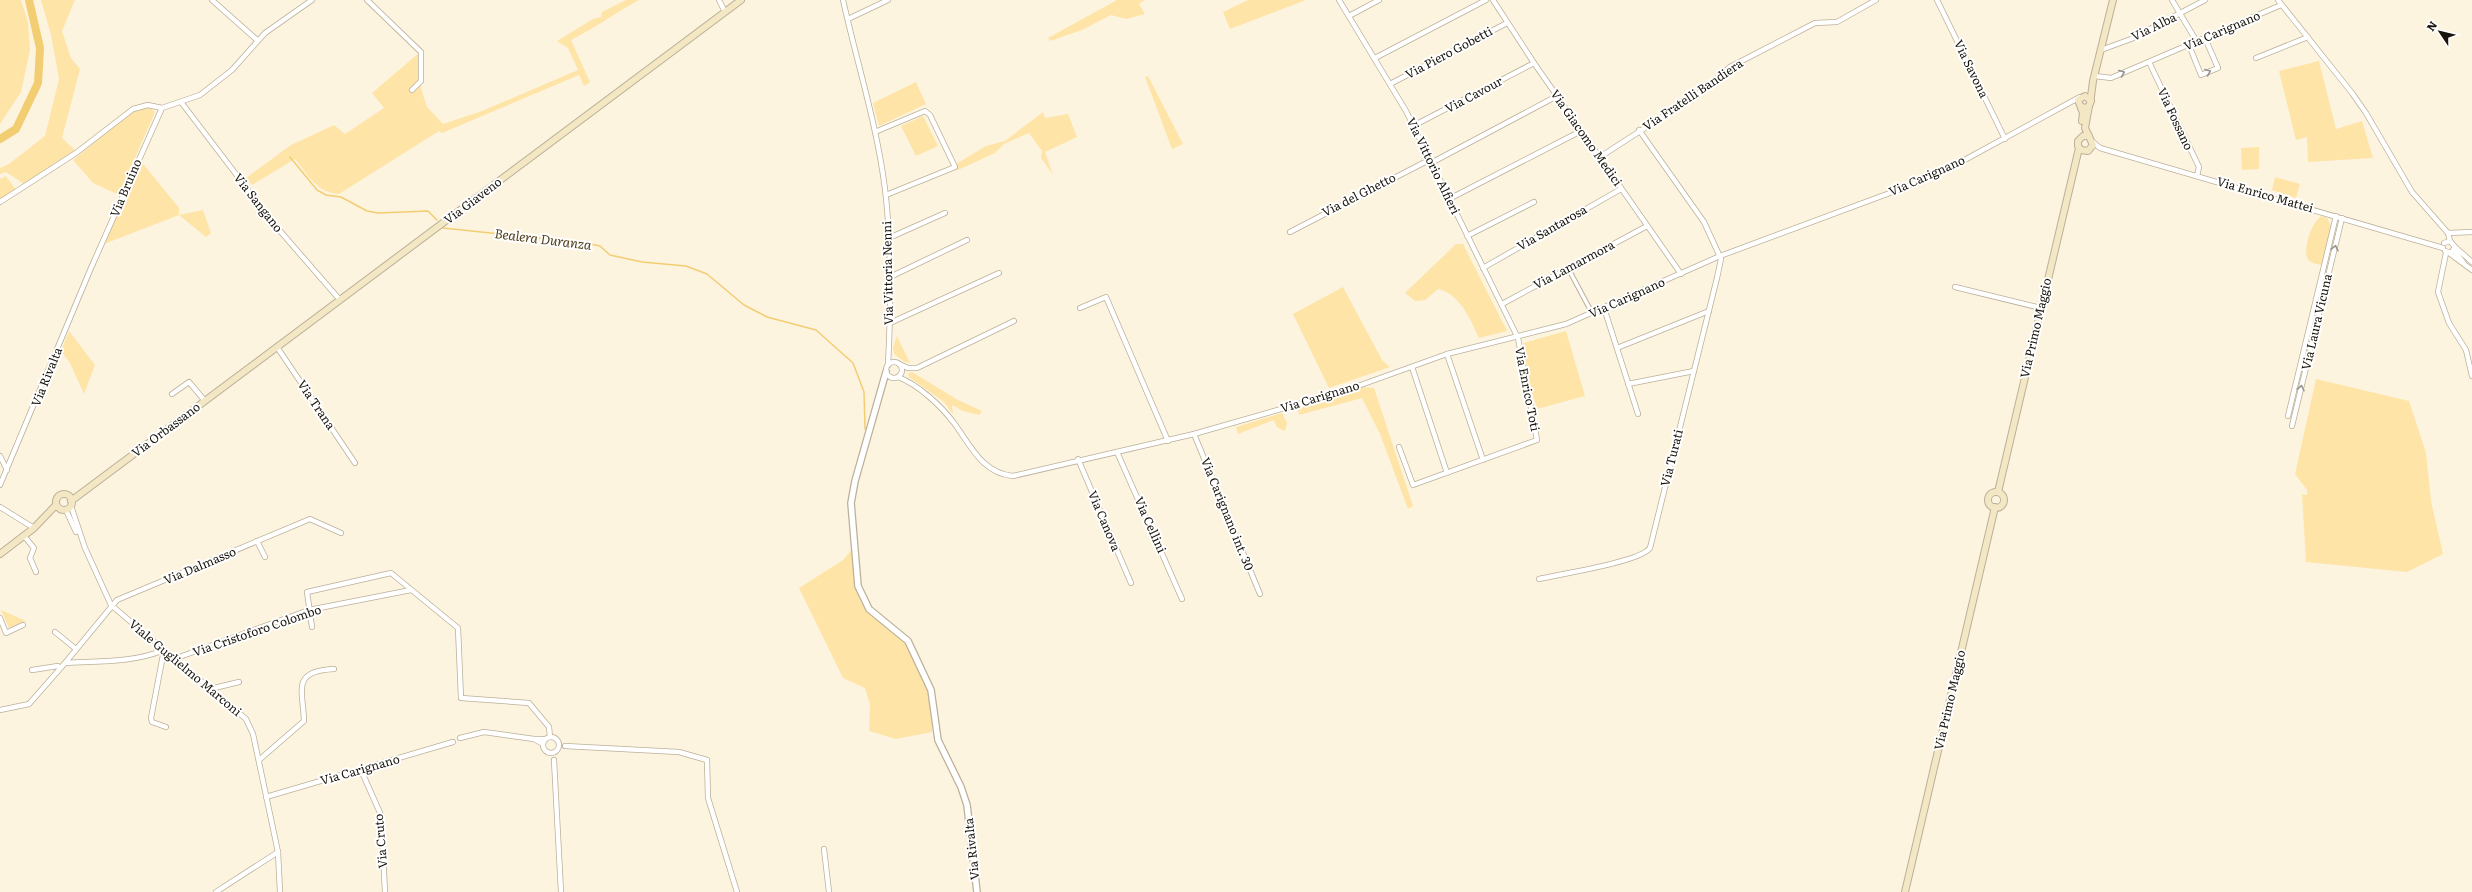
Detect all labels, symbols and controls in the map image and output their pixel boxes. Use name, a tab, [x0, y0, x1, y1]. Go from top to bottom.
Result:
street label: Via Carignano	[2180, 6, 2263, 54]
street label: Via Alba	[2128, 7, 2180, 45]
north arrow	[2420, 12, 2460, 52]
text: N	[2422, 17, 2440, 34]
street label: Via Piero Gobetti	[1402, 21, 1495, 83]
street label: Via Savona	[1950, 36, 1994, 101]
street label: Via Fratelli Bandiera	[1639, 54, 1747, 134]
one-way arrow	[2203, 69, 2211, 77]
one-way arrow	[2118, 70, 2126, 78]
street label: Via Cavour	[1442, 71, 1506, 117]
street label: Via Fossano	[2154, 84, 2198, 153]
street label: Via Giacomo Medici	[1547, 86, 1627, 189]
street label: Via Vittorio Alfieri	[1403, 114, 1465, 217]
street label: Via Carignano	[1886, 150, 1968, 200]
street label: Via Bruino	[105, 156, 145, 220]
street label: Via del Ghetto	[1318, 168, 1399, 220]
street label: Via Sangano	[230, 169, 288, 236]
street label: Via Giaveno	[440, 172, 505, 228]
street label: Via Enrico Mattei	[2215, 172, 2316, 216]
street label: Via Santarosa	[1513, 200, 1590, 254]
street label: Via Vittoria Nenni	[877, 221, 897, 325]
water label: Bealera Duranza	[494, 223, 593, 254]
street label: Via Lamarmora	[1530, 235, 1618, 293]
one-way arrow	[2330, 244, 2339, 251]
street label: Via Laura Vicuna	[2296, 271, 2336, 372]
street label: Via Carignano	[1586, 272, 1668, 322]
street label: Via Primo Maggio	[2015, 276, 2055, 380]
street label: Via Rivalta	[26, 344, 66, 409]
street label: Via Enrico Toti	[1511, 345, 1545, 433]
street label: Via Carignano	[1278, 375, 1361, 417]
street label: Via Trana	[294, 376, 340, 433]
one-way arrow	[2297, 385, 2305, 391]
street label: Via Orbassano	[127, 397, 203, 461]
street label: Via Turati	[1655, 427, 1687, 488]
street label: Via Carignano int. 30	[1197, 454, 1259, 573]
street label: Via Canova	[1084, 487, 1126, 554]
street label: Via Cellini	[1130, 494, 1171, 556]
street label: Via Dalmasso	[161, 542, 239, 588]
street label: Via Cristoforo Colombo	[190, 600, 323, 661]
street label: Viale Guglielmo Marconi	[125, 615, 246, 720]
street label: Via Primo Maggio	[1929, 648, 1969, 752]
street label: Via Carignano	[318, 749, 401, 789]
street label: Via Cruto	[369, 813, 391, 869]
street label: Via Rivalta	[959, 817, 983, 881]

